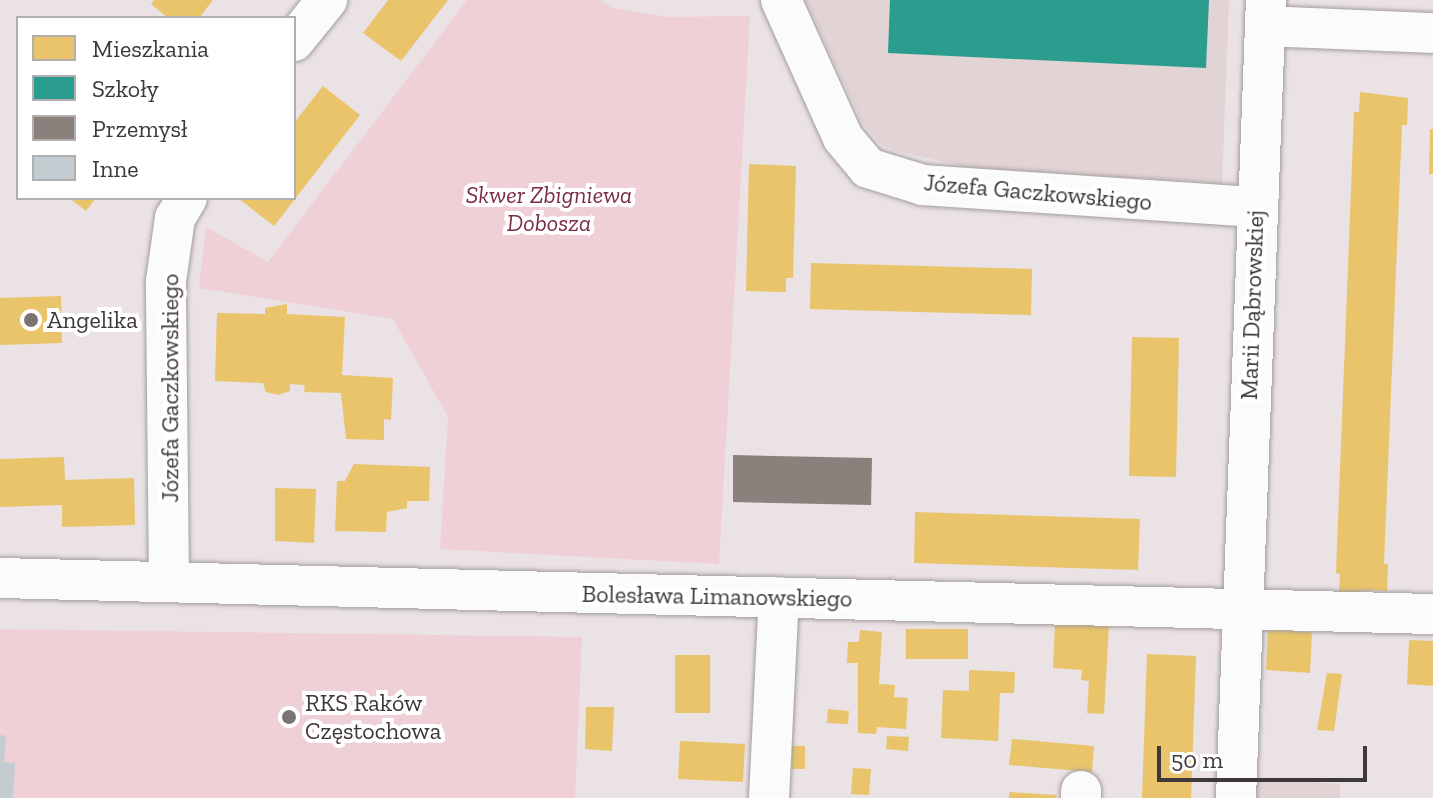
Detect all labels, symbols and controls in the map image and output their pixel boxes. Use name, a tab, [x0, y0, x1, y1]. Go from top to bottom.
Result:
legend	[16, 16, 296, 200]
text: Mieszkania	[92, 34, 209, 63]
text: Szkoły	[92, 74, 159, 103]
text: Przemysł	[92, 114, 187, 143]
text: Inne	[92, 154, 139, 183]
street label: Józefa Gaczkowskiego	[923, 168, 1153, 216]
park label: Skwer Zbigniewa Dobosza	[466, 181, 632, 237]
street label: Marii Dąbrowskiej	[1234, 210, 1270, 400]
street label: Józefa Gaczkowskiego	[156, 274, 184, 502]
place label: Angelika	[47, 306, 138, 334]
marker: Angelika	[22, 311, 40, 329]
street label: Bolesława Limanowskiego	[581, 579, 853, 613]
place label: RKS Raków Częstochowa	[305, 689, 441, 745]
marker: RKS Raków Częstochowa	[280, 708, 298, 726]
scale bar	[1161, 730, 1371, 780]
text: 50 m	[1171, 745, 1223, 774]

